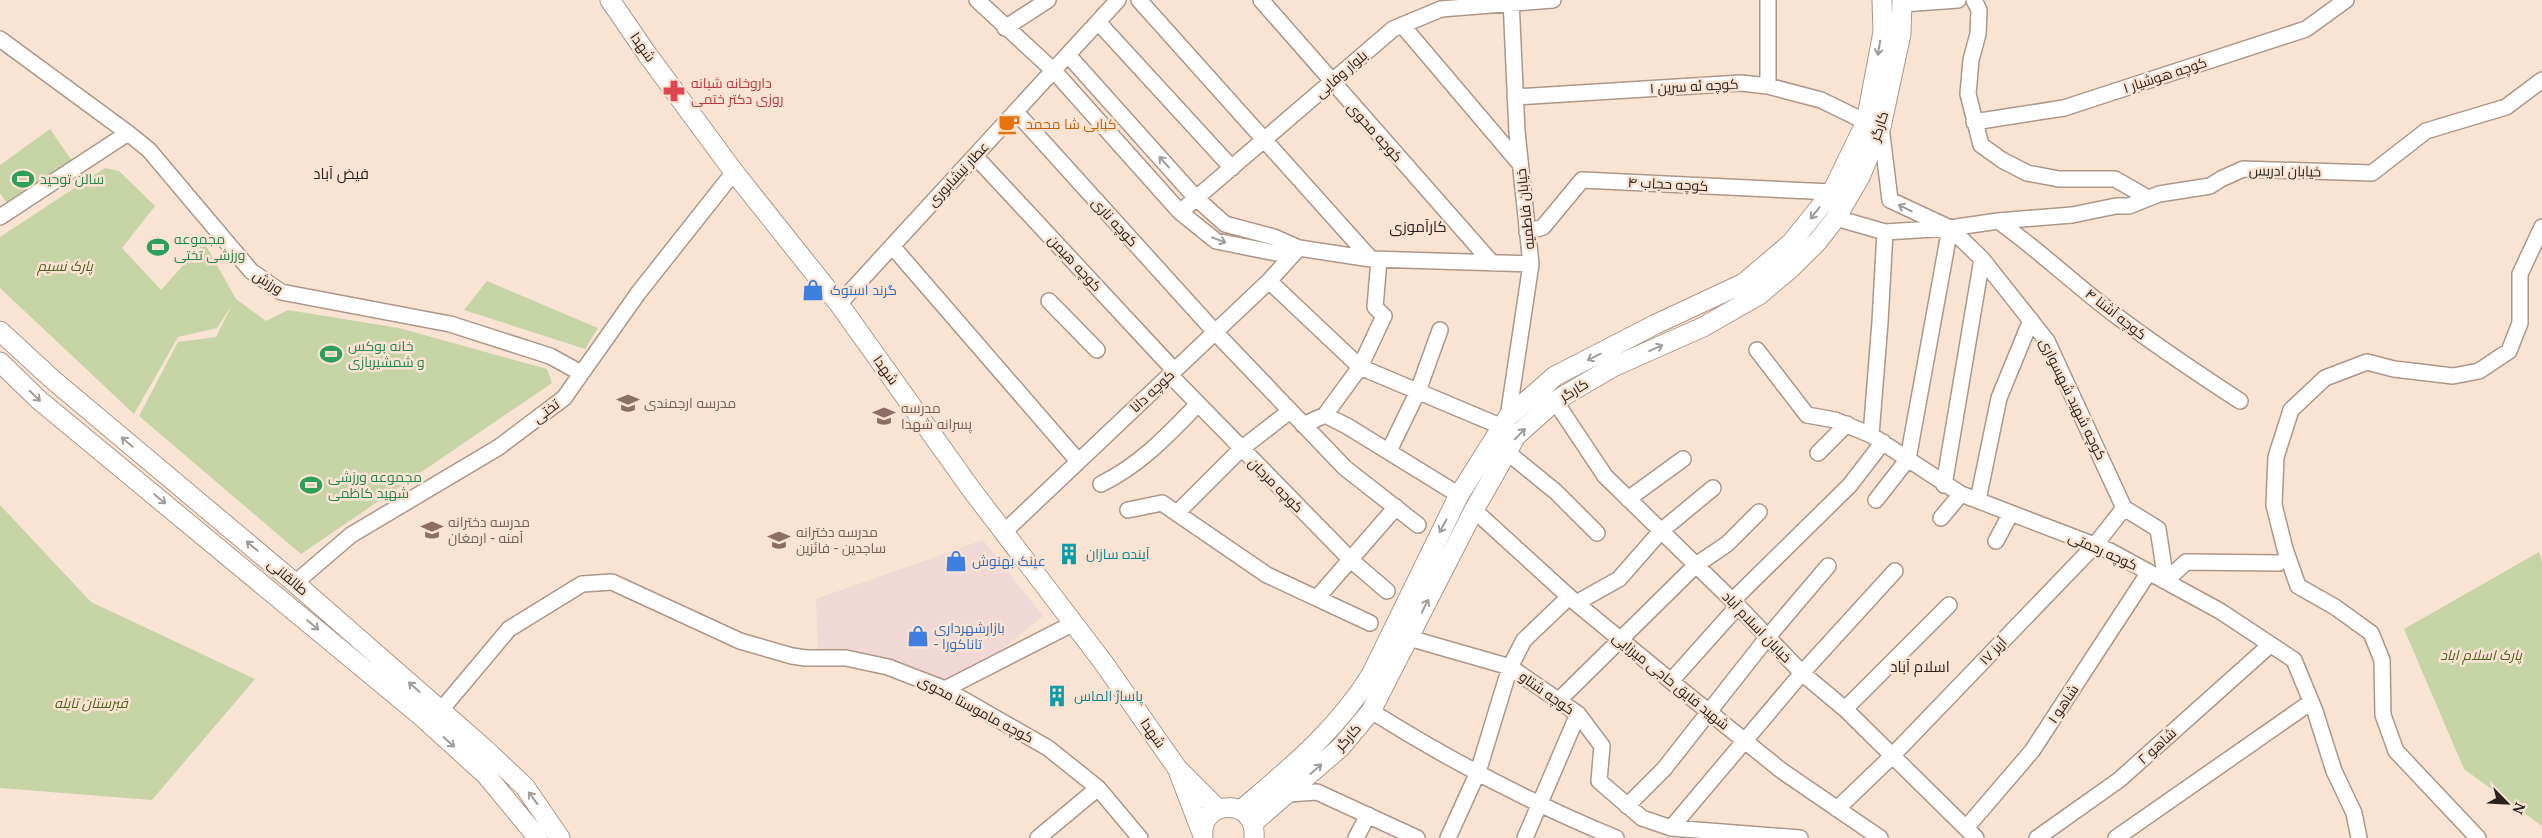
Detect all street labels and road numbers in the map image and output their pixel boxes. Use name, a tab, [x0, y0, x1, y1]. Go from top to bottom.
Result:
street label: شهدا	[626, 28, 660, 65]
street label: بلوار وفایی	[1310, 46, 1371, 102]
street label: کوچه هوشیار ۱	[2121, 52, 2209, 98]
street label: کوچه ئه سرین ۱	[1649, 74, 1739, 98]
street label: کوچه محوی	[1343, 98, 1407, 166]
street label: کارگر	[1865, 109, 1892, 144]
street label: عطار نیشابوری	[923, 137, 993, 210]
street label: خیابان ادریس	[2249, 160, 2321, 181]
street label: خیابان فاطمیه	[1511, 168, 1538, 251]
street label: کوچه حجاب ۴	[1627, 172, 1709, 196]
street label: کوچه ناری	[1087, 193, 1143, 251]
street label: کوچه هیمن	[1044, 230, 1106, 296]
street label: ورزش	[250, 265, 287, 298]
street label: کوچه آشنا ۴	[2081, 284, 2151, 344]
street label: کوچه شهید شهسواری	[2035, 335, 2111, 463]
street label: شهدا	[869, 351, 904, 388]
street label: کوچه دانا	[1125, 365, 1179, 417]
street label: کارگر	[1555, 374, 1592, 406]
street label: تختی	[529, 394, 563, 427]
street label: کوچه مرجان	[1244, 453, 1308, 517]
street label: کوچه رحمتی	[2065, 527, 2141, 575]
street label: طالقانی	[264, 554, 313, 599]
street label: خیابان اسلام آباد	[1718, 587, 1796, 667]
street label: شهید فایق حاجی میرزایی	[1609, 628, 1734, 734]
street label: آریز ۱۷	[1975, 632, 2011, 669]
street label: کوچه شتاو	[1515, 667, 1579, 719]
street label: کوچه ماموستا محوی	[915, 670, 1037, 748]
street label: شاهو ۱	[2043, 681, 2082, 727]
street label: شهدا	[1136, 714, 1170, 751]
street label: کارگر	[1330, 719, 1365, 755]
street label: شاهو ۲	[2133, 723, 2180, 768]

